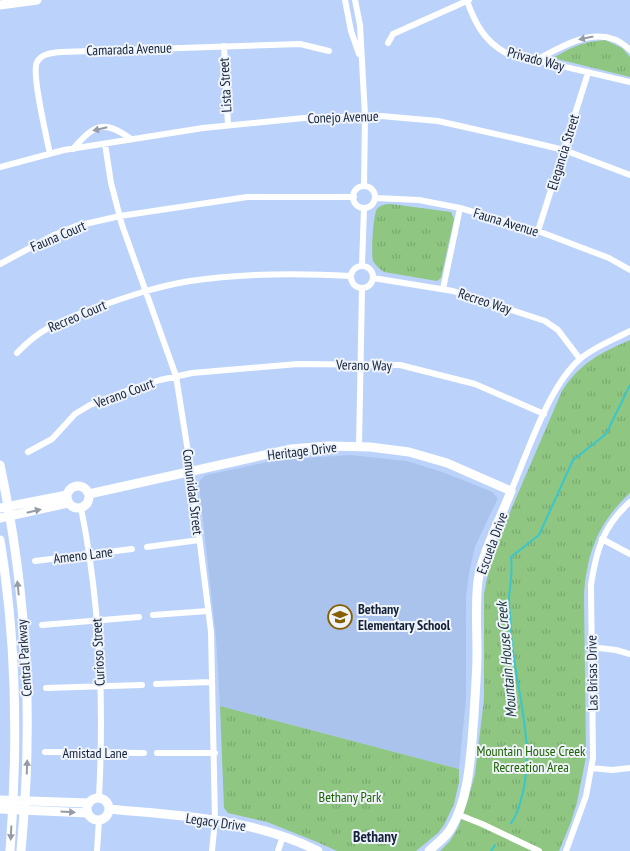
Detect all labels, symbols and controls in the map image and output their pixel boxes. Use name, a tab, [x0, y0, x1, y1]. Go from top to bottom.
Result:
one-way arrow	[578, 34, 593, 42]
street label: Camarada Avenue	[86, 39, 172, 59]
street label: Privado Way	[505, 43, 567, 75]
street label: Lista Street	[215, 57, 235, 113]
street label: Conejo Avenue	[307, 107, 379, 127]
street label: Elegancia Street	[543, 112, 583, 192]
one-way arrow	[93, 125, 108, 133]
street label: Fauna Avenue	[471, 204, 541, 240]
street label: Fauna Court	[28, 216, 89, 256]
street label: Recreo Way	[456, 284, 515, 318]
street label: Recreo Court	[45, 296, 109, 336]
street label: Verano Way	[335, 355, 393, 374]
street label: Verano Court	[91, 374, 157, 412]
street label: Heritage Drive	[266, 438, 338, 464]
street label: Comunidad Street	[179, 448, 207, 536]
one-way arrow	[27, 507, 42, 515]
street label: Escuela Drive	[472, 509, 512, 577]
street label: Ameno Lane	[52, 542, 114, 568]
one-way arrow	[14, 580, 22, 596]
water label: Mountain House Creek	[491, 599, 521, 719]
place label: Bethany Elementary School	[358, 600, 451, 634]
school or university icon: Bethany Elementary School	[327, 604, 353, 630]
street label: Curioso Street	[87, 617, 109, 686]
street label: Central Parkway	[12, 618, 36, 697]
street label: Las Brisas Drive	[582, 635, 602, 711]
park label: Mountain House Creek Recreation Area	[477, 742, 586, 776]
street label: Amistad Lane	[62, 744, 128, 762]
one-way arrow	[23, 759, 31, 775]
park label: Bethany Park	[319, 788, 382, 806]
one-way arrow	[60, 809, 76, 817]
street label: Legacy Drive	[185, 809, 247, 835]
one-way arrow	[6, 826, 14, 842]
district label: Bethany	[353, 827, 398, 846]

